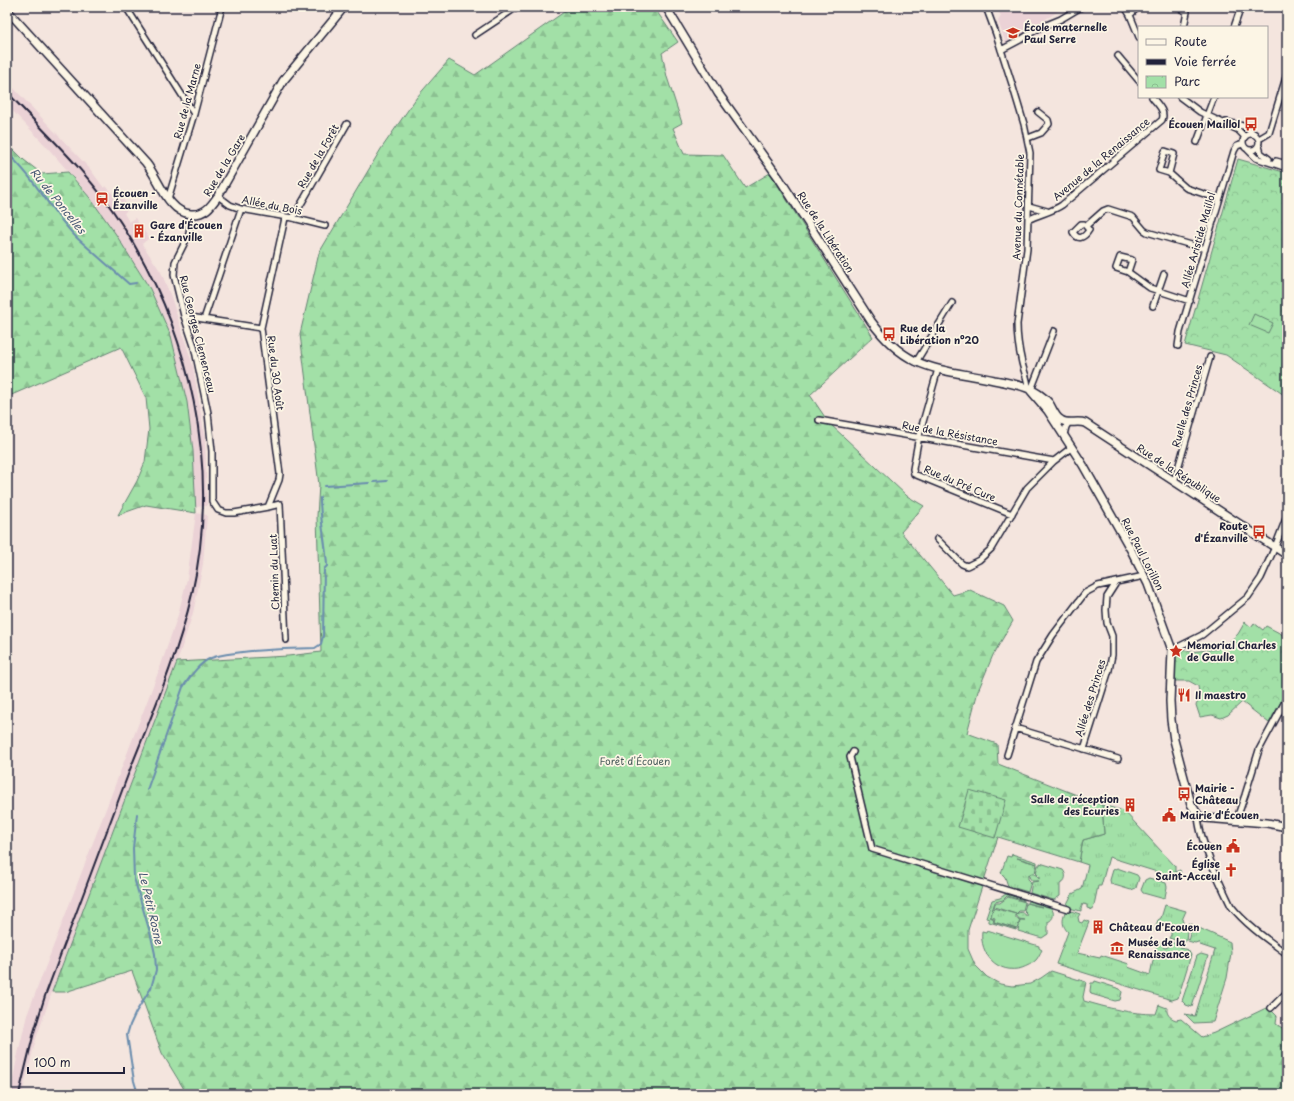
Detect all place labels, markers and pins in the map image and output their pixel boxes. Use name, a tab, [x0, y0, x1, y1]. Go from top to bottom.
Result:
place label: École maternelle Paul Serre	[1024, 19, 1108, 46]
school or university icon: École maternelle Paul Serre	[1005, 25, 1021, 41]
place label: Écouen Maillol	[1169, 116, 1240, 131]
bus stop icon: Écouen Maillol	[1243, 116, 1259, 132]
place label: Écouen - Ézanville	[113, 185, 158, 212]
station icon: Écouen - Ézanville	[94, 191, 110, 207]
place label: Gare d'Écouen - Ézanville	[150, 217, 222, 244]
building icon: Gare d'Écouen - Ézanville	[131, 223, 147, 239]
place label: Rue de la Libération n°20	[900, 320, 979, 347]
bus stop icon: Rue de la Libération n°20	[881, 326, 897, 342]
place label: Route d'Ézanville	[1194, 518, 1249, 545]
bus stop icon: Route d'Ézanville	[1251, 524, 1267, 540]
place label: Memorial Charles de Gaulle	[1187, 637, 1276, 664]
place icon: Memorial Charles de Gaulle	[1168, 643, 1184, 659]
restaurant icon: Il maestro	[1176, 687, 1192, 703]
place label: Il maestro	[1195, 687, 1246, 702]
place label: Mairie - Château	[1195, 780, 1238, 807]
bus stop icon: Mairie - Château	[1176, 786, 1192, 802]
place label: Salle de réception des Ecuries	[1031, 791, 1119, 818]
building icon: Salle de réception des Ecuries	[1122, 797, 1138, 813]
public building icon: Mairie d'Écouen	[1161, 807, 1177, 823]
place label: Mairie d'Écouen	[1180, 807, 1259, 822]
place label: Écouen	[1187, 838, 1222, 853]
public building icon: Écouen	[1225, 838, 1241, 854]
place label: Église Saint-Acceul	[1156, 856, 1221, 883]
church icon: Église Saint-Acceul	[1223, 862, 1239, 878]
building icon: Château d'Ecouen	[1090, 919, 1106, 935]
place label: Château d'Ecouen	[1109, 919, 1200, 934]
place label: Musée de la Renaissance	[1128, 934, 1190, 961]
museum icon: Musée de la Renaissance	[1109, 940, 1125, 956]

